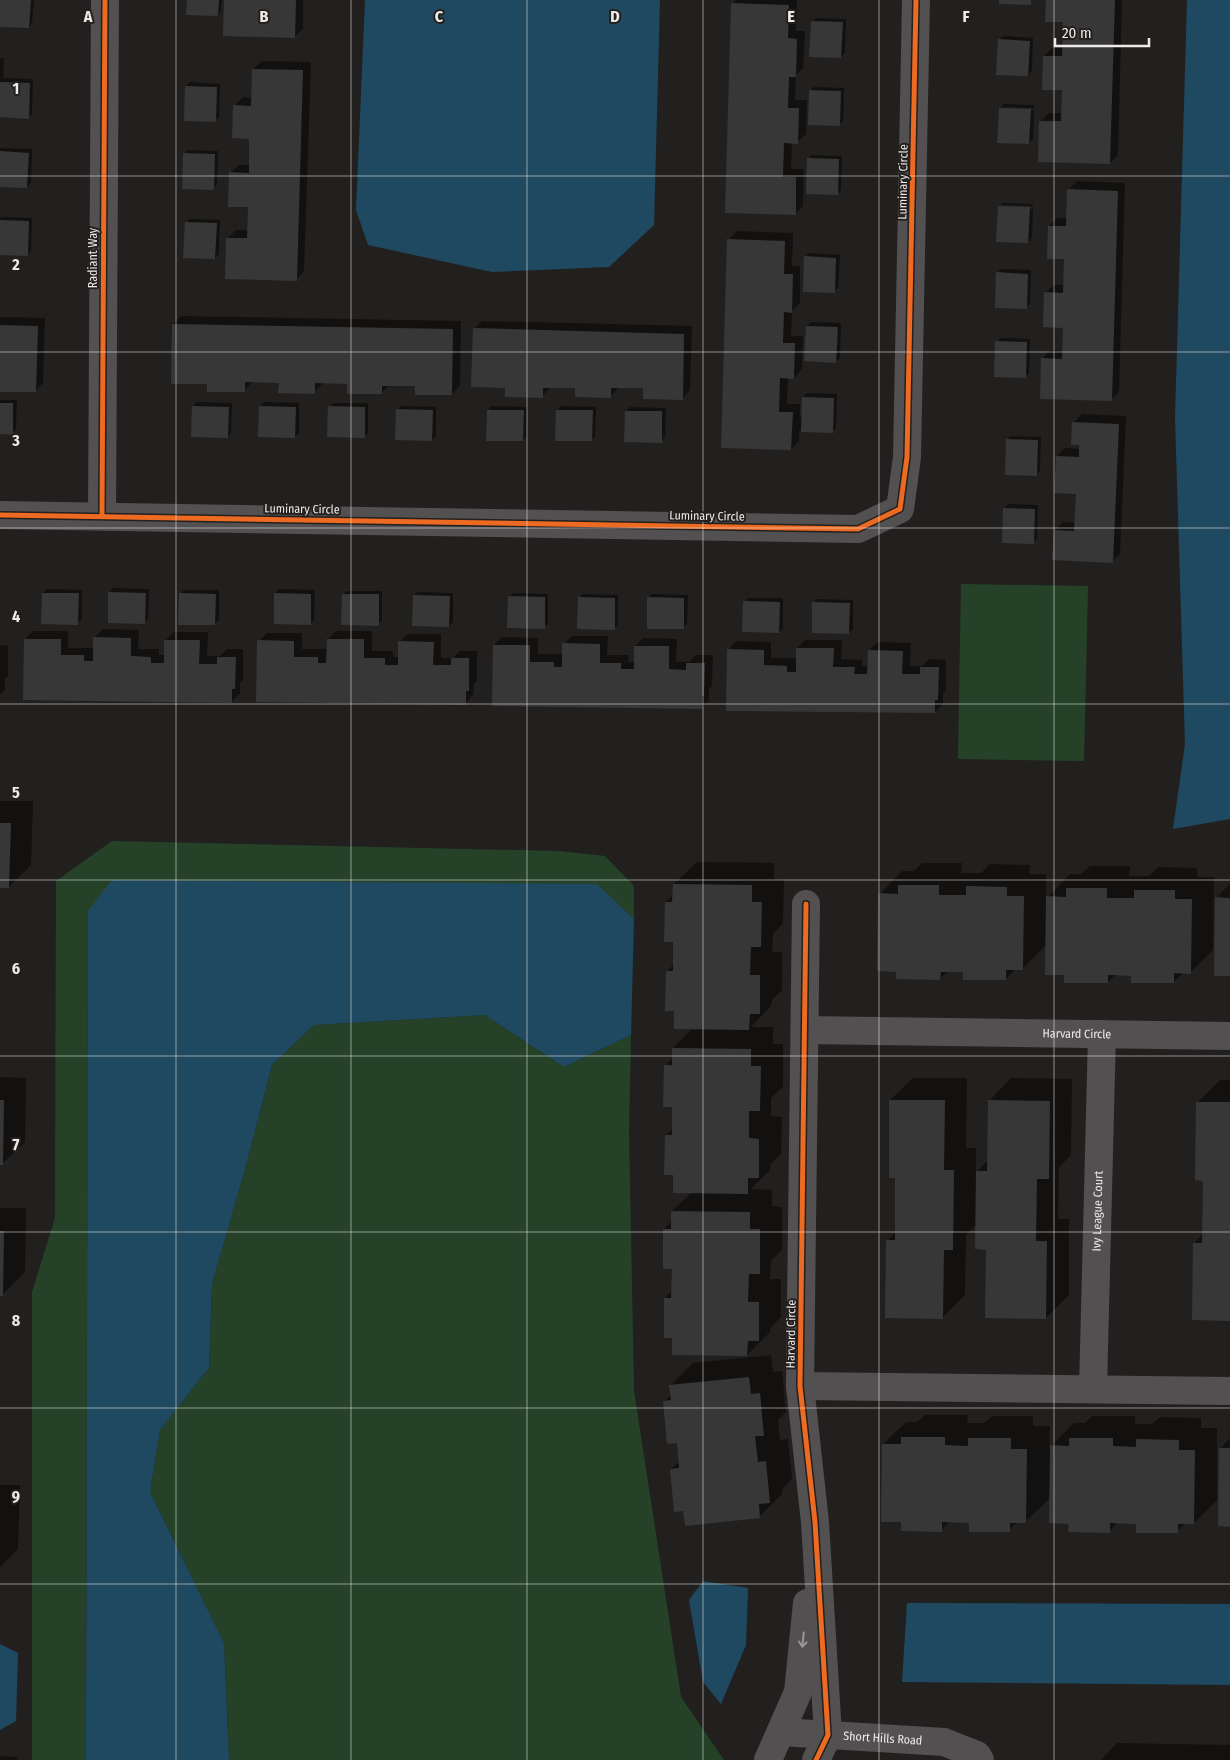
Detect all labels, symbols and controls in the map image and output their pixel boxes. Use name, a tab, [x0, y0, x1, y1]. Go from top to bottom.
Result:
text: A	[83, 7, 93, 26]
text: B	[260, 7, 269, 26]
text: C	[435, 7, 444, 26]
text: D	[610, 7, 620, 26]
text: E	[787, 7, 795, 26]
text: F	[962, 7, 970, 26]
scale bar	[1055, 15, 1149, 47]
text: 20 m	[1062, 24, 1092, 42]
text: 1	[13, 79, 19, 98]
street label: Luminary Circle	[895, 144, 911, 220]
street label: Radiant Way	[86, 227, 100, 288]
text: 2	[11, 255, 20, 274]
text: 3	[11, 431, 20, 450]
street label: Luminary Circle	[264, 501, 340, 517]
street label: Luminary Circle	[669, 508, 745, 524]
text: 4	[12, 607, 20, 626]
text: 5	[12, 783, 20, 802]
text: 6	[12, 959, 20, 978]
street label: Harvard Circle	[1042, 1026, 1112, 1041]
text: 7	[13, 1135, 20, 1154]
street label: Ivy League Court	[1089, 1171, 1106, 1251]
street label: Harvard Circle	[783, 1299, 799, 1368]
text: 8	[12, 1311, 21, 1330]
text: 9	[12, 1487, 20, 1506]
one-way arrow	[798, 1632, 808, 1648]
street label: Short Hills Road	[843, 1729, 923, 1748]

